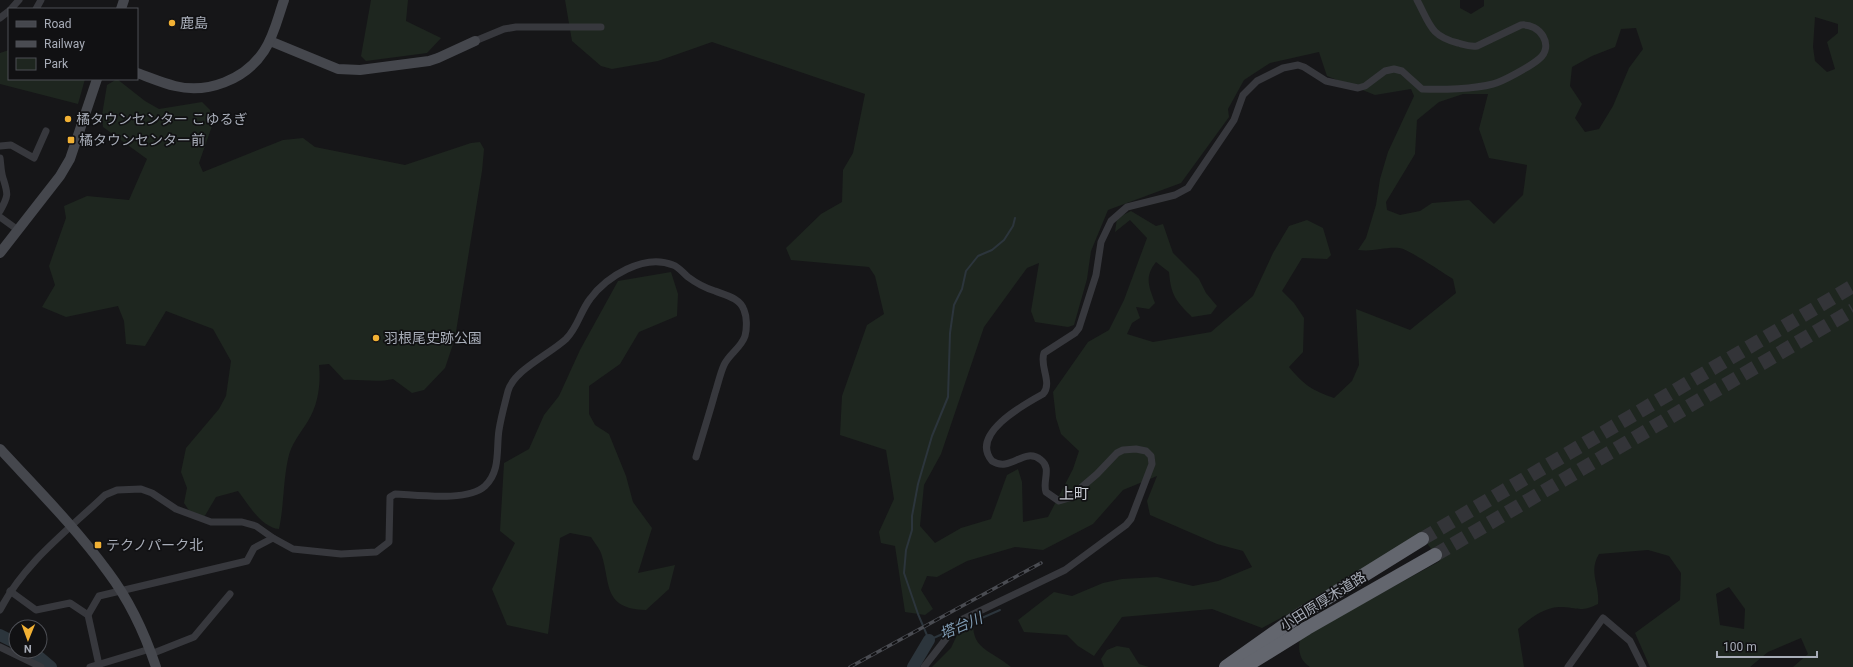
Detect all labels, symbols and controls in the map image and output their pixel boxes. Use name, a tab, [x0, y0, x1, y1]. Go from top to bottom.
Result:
legend	[8, 8, 138, 80]
place label: 鹿島	[180, 15, 208, 31]
text: Road	[44, 17, 72, 31]
marker: 鹿島	[167, 18, 177, 28]
text: Railway	[44, 37, 85, 51]
text: Park	[44, 57, 69, 71]
place label: 橘タウンセンター こゆるぎ	[76, 111, 247, 127]
marker: 橘タウンセンター こゆるぎ	[63, 114, 73, 124]
place label: 橘タウンセンター前	[79, 132, 205, 148]
marker: 橘タウンセンター前	[66, 135, 76, 145]
place label: 羽根尾史跡公園	[384, 330, 482, 346]
marker: 羽根尾史跡公園	[371, 333, 381, 343]
district label: 上町	[1059, 485, 1089, 503]
place label: テクノパーク北	[106, 537, 203, 553]
marker: テクノパーク北	[93, 540, 103, 550]
street label: 小田原厚木道路	[1277, 568, 1369, 634]
water label: 塔台川	[937, 608, 987, 643]
north arrow	[8, 619, 48, 659]
scale bar	[1717, 633, 1817, 659]
text: 100 m	[1723, 640, 1757, 654]
text: N	[24, 642, 32, 655]

